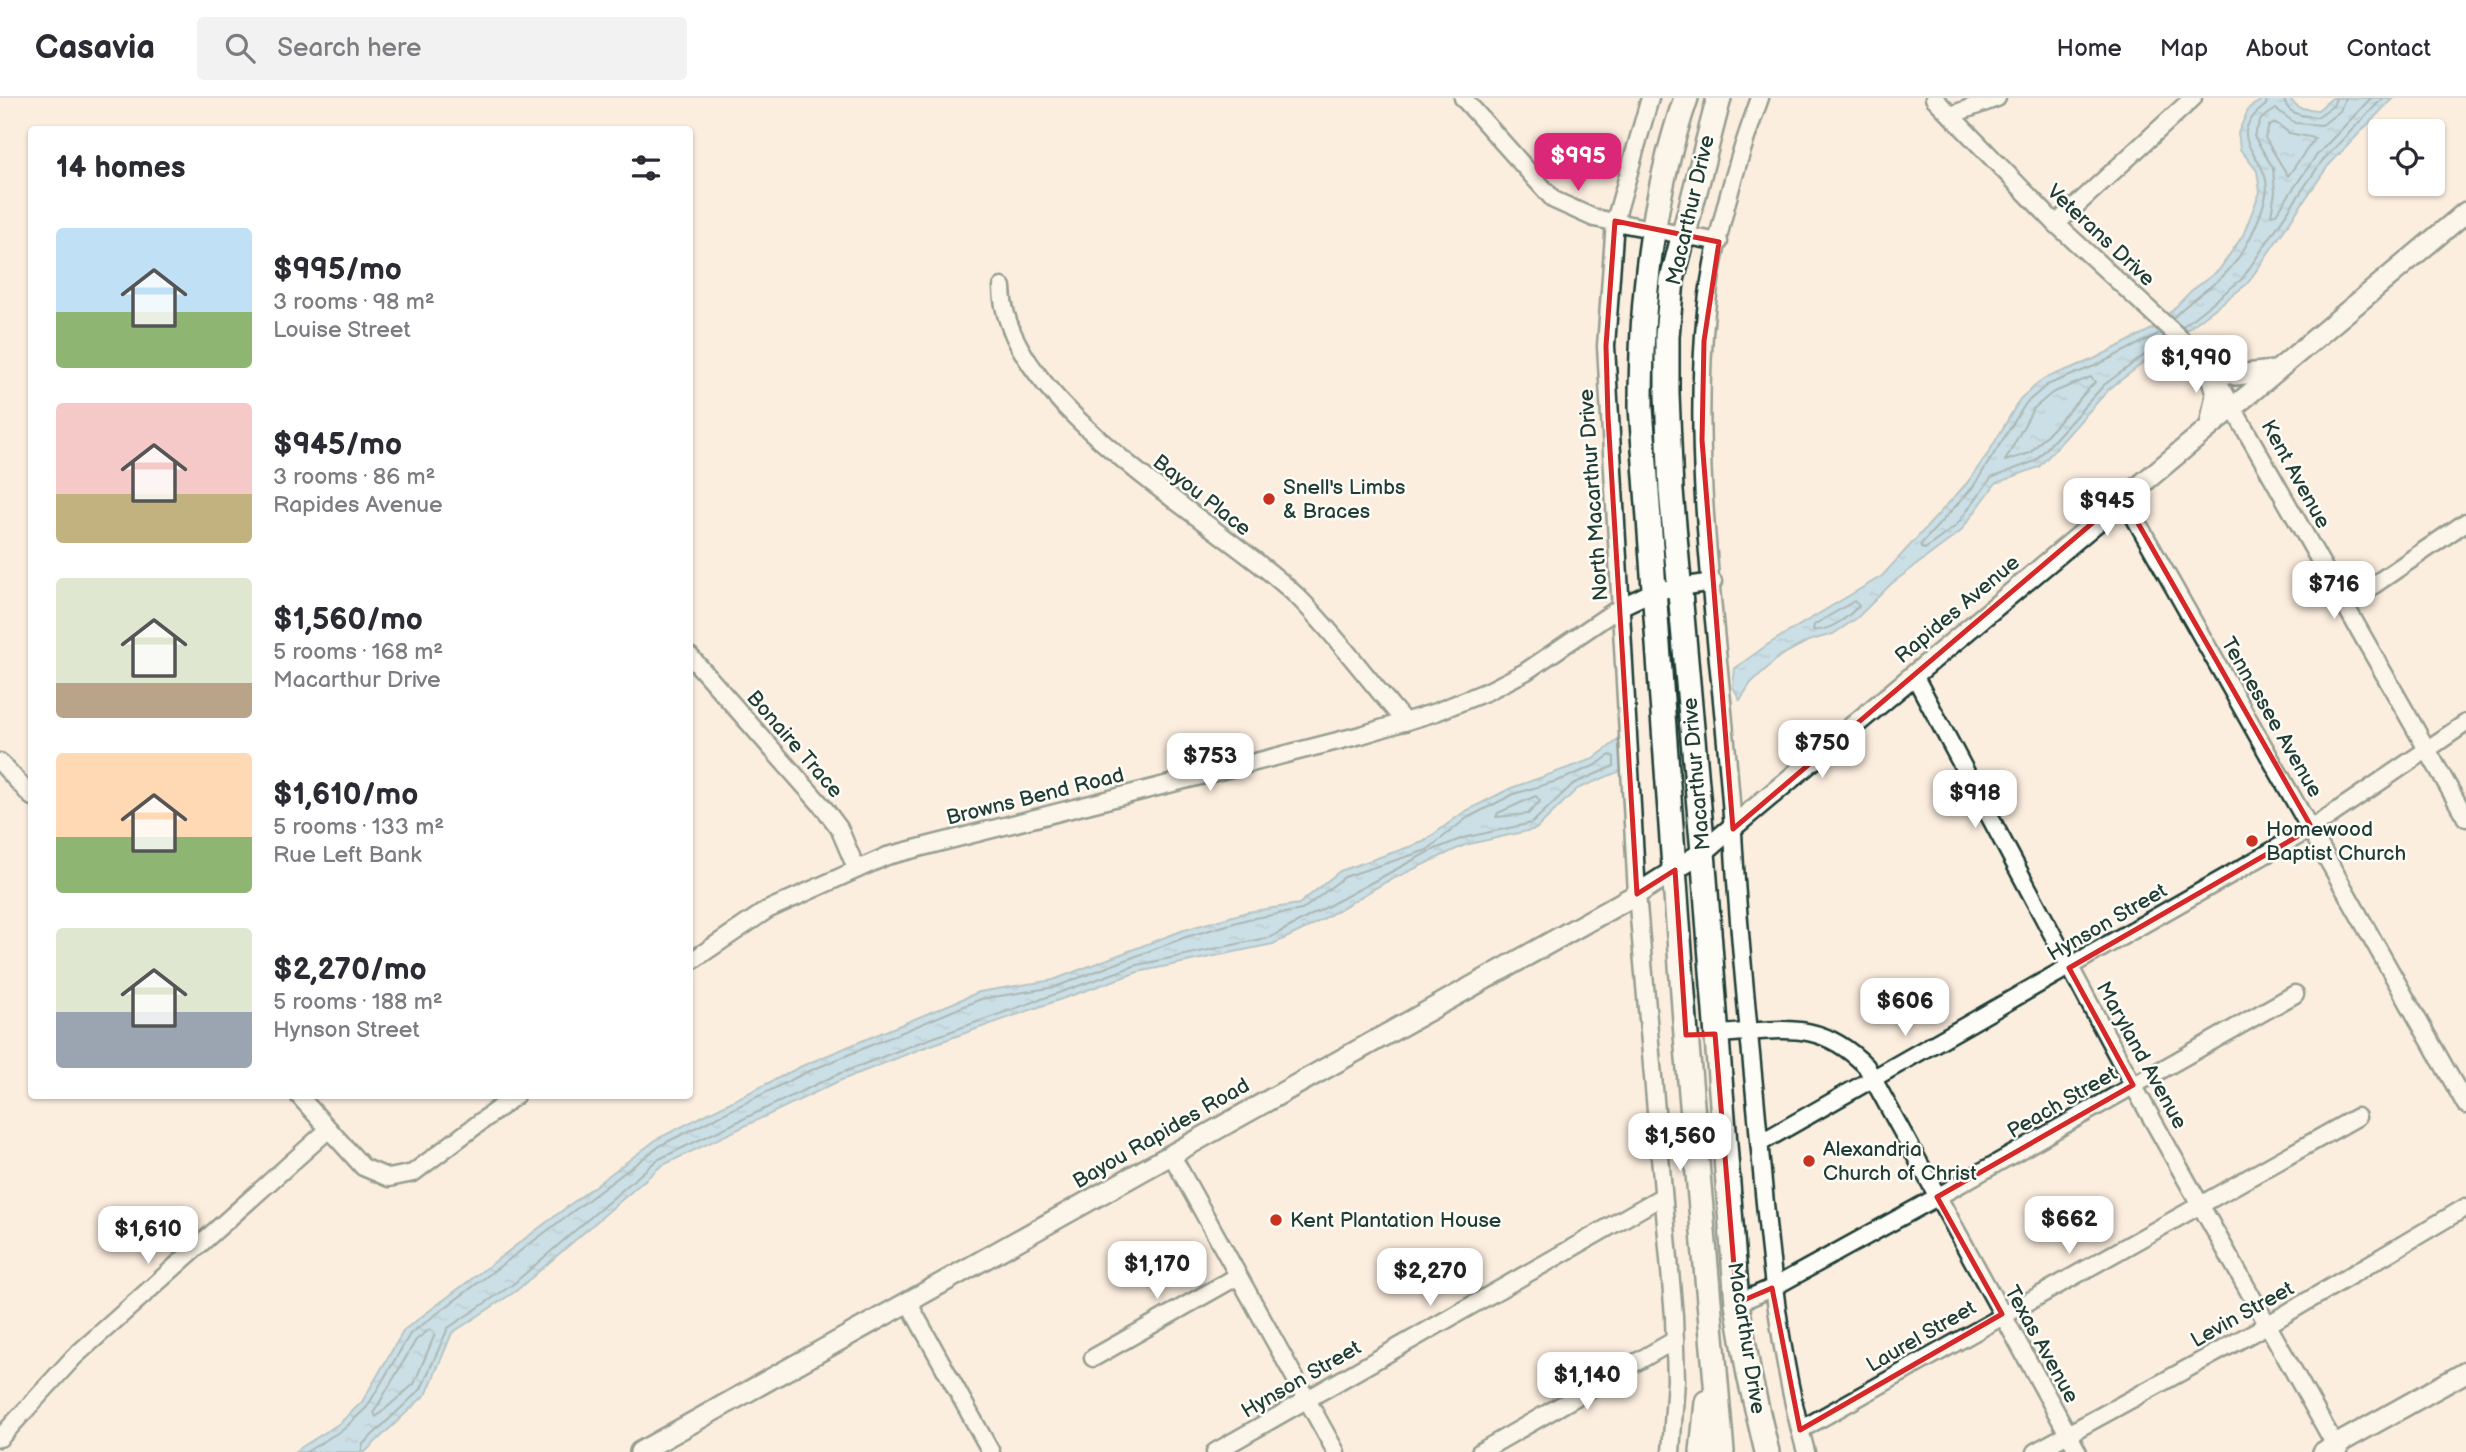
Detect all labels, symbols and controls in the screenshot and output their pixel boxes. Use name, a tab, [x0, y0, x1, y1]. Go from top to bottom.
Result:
search box	[197, 17, 687, 80]
text: Casavia	[35, 28, 155, 68]
icon: search	[221, 29, 259, 67]
text: Search here	[277, 33, 421, 64]
text: Home	[2057, 34, 2122, 63]
text: Map	[2160, 34, 2208, 63]
text: About	[2246, 34, 2308, 63]
text: Contact	[2346, 34, 2431, 63]
map controls	[2368, 119, 2445, 196]
button: locate	[2368, 119, 2445, 196]
street label: Macarthur Drive	[1661, 133, 1720, 288]
pin: $995	[1537, 134, 1619, 193]
text: $995	[1550, 142, 1606, 170]
icon: filters	[627, 149, 665, 187]
text: 14 homes	[56, 150, 185, 186]
street label: Veterans Drive	[2042, 179, 2160, 292]
text: $995/mo	[273, 252, 402, 288]
icon: home	[112, 256, 196, 340]
text: 3 rooms · 98 m²	[273, 288, 435, 316]
text: Louise Street	[273, 316, 411, 344]
pin: $1,990	[2139, 336, 2253, 395]
text: $1,990	[2160, 344, 2232, 372]
street label: North Macarthur Drive	[1574, 388, 1613, 602]
street label: Kent Avenue	[2255, 416, 2336, 533]
text: $945/mo	[273, 427, 402, 463]
icon: home	[112, 431, 196, 515]
street label: Bayou Place	[1148, 449, 1256, 541]
text: 3 rooms · 86 m²	[273, 463, 435, 491]
place label: Snell's Limbs & Braces	[1283, 475, 1406, 524]
pin: $945	[2066, 478, 2148, 538]
text: $945	[2079, 487, 2135, 515]
text: Rapides Avenue	[273, 491, 443, 519]
marker: Snell's Limbs & Braces	[1261, 491, 1277, 507]
street label: Rapides Avenue	[1890, 550, 2025, 669]
pin: $716	[2293, 561, 2375, 621]
text: $716	[2308, 570, 2360, 598]
text: $1,560/mo	[273, 602, 423, 638]
icon: home	[112, 606, 196, 690]
street label: Tennessee Avenue	[2216, 633, 2328, 802]
text: 5 rooms · 168 m²	[273, 638, 443, 666]
text: Macarthur Drive	[273, 666, 441, 694]
street label: Bonaire Trace	[741, 686, 848, 803]
street label: Macarthur Drive	[1677, 697, 1716, 851]
pin: $750	[1781, 720, 1863, 780]
text: $750	[1794, 729, 1850, 757]
pin: $753	[1169, 734, 1251, 793]
text: $753	[1183, 742, 1237, 770]
street label: Browns Bend Road	[944, 762, 1127, 831]
pin: $918	[1934, 770, 2016, 830]
text: $1,610/mo	[273, 777, 418, 813]
text: $918	[1949, 779, 2001, 807]
icon: home	[112, 781, 196, 865]
text: 5 rooms · 133 m²	[273, 813, 444, 841]
place label: Homewood Baptist Church	[2266, 817, 2406, 866]
marker: Homewood Baptist Church	[2244, 833, 2260, 849]
text: Rue Left Bank	[273, 841, 422, 869]
street label: Hynson Street	[2043, 878, 2172, 967]
text: $2,270/mo	[273, 952, 427, 988]
icon: home	[112, 956, 196, 1040]
street label: Maryland Avenue	[2091, 977, 2192, 1133]
pin: $606	[1864, 978, 1946, 1038]
text: $606	[1876, 987, 1934, 1015]
text: 5 rooms · 188 m²	[273, 988, 443, 1016]
text: Hynson Street	[273, 1016, 420, 1044]
street label: Peach Street	[2003, 1061, 2122, 1144]
street label: Bayou Rapides Road	[1069, 1073, 1254, 1194]
pin: $1,560	[1623, 1114, 1737, 1173]
text: $1,560	[1644, 1122, 1716, 1150]
place label: Alexandria Church of Christ	[1823, 1137, 1977, 1186]
marker: Alexandria Church of Christ	[1801, 1153, 1817, 1169]
pin: $662	[2028, 1196, 2110, 1256]
text: $662	[2041, 1205, 2097, 1233]
pin: $1,610	[91, 1206, 205, 1266]
place label: Kent Plantation House	[1290, 1208, 1501, 1233]
marker: Kent Plantation House	[1268, 1212, 1284, 1228]
text: $1,610	[114, 1215, 182, 1243]
pin: $1,170	[1100, 1242, 1214, 1301]
pin: $2,270	[1373, 1248, 1487, 1308]
text: $1,170	[1124, 1250, 1190, 1278]
text: $2,270	[1393, 1257, 1467, 1285]
street label: Macarthur Drive	[1722, 1260, 1771, 1416]
street label: Levin Street	[2187, 1276, 2298, 1353]
street label: Texas Avenue	[1999, 1281, 2084, 1407]
street label: Laurel Street	[1862, 1295, 1981, 1378]
street label: Hynson Street	[1237, 1335, 1366, 1424]
pin: $1,140	[1530, 1352, 1644, 1412]
text: $1,140	[1553, 1361, 1621, 1389]

